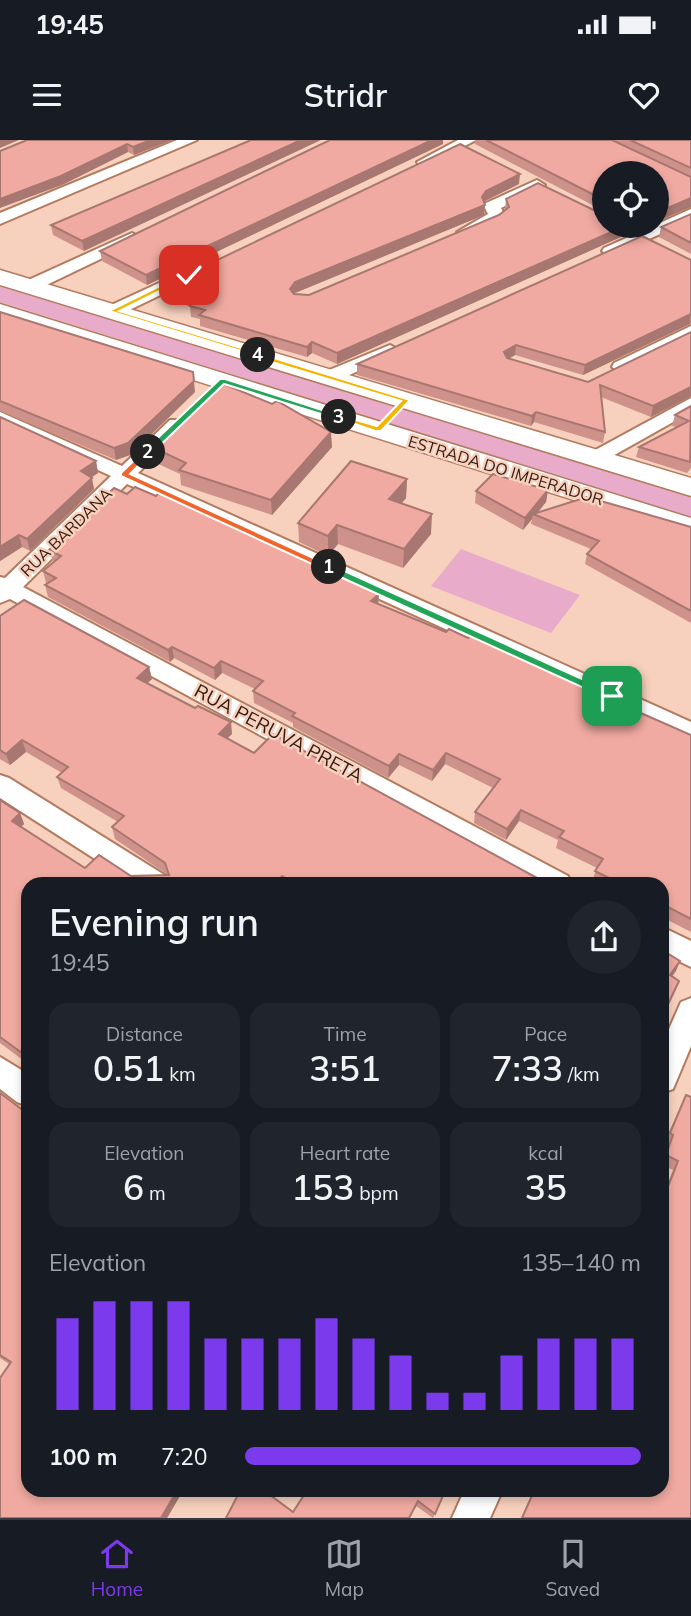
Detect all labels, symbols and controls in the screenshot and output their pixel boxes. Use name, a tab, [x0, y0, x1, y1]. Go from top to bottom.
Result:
text: 19:45	[35, 8, 104, 41]
text: Stridr	[304, 75, 387, 115]
icon: menu	[28, 76, 66, 114]
icon: heart	[625, 76, 663, 114]
map controls	[592, 161, 669, 238]
button: locate	[592, 161, 669, 238]
pin	[159, 245, 219, 305]
icon: check	[170, 256, 208, 294]
pin: 4	[240, 338, 276, 372]
text: 4	[252, 342, 263, 366]
pin: 3	[322, 400, 356, 434]
text: 3	[333, 404, 344, 428]
street label: ESTRADA DO IMPERADOR	[406, 431, 606, 509]
pin: 2	[130, 434, 166, 470]
text: 2	[142, 439, 153, 463]
street label: RUA BARDANA	[16, 483, 116, 581]
pin: 1	[312, 550, 346, 584]
text: 1	[323, 554, 334, 578]
pin	[582, 666, 642, 726]
icon: arrive	[593, 677, 631, 715]
street label: RUA PERUVA PRETA	[190, 678, 368, 788]
text: Evening run	[49, 898, 259, 946]
button: share	[567, 900, 641, 974]
text: 19:45	[49, 948, 109, 977]
text: Distance	[106, 1022, 183, 1046]
text: Time	[323, 1022, 367, 1046]
text: Pace	[524, 1022, 567, 1046]
text: 0.51	[93, 1046, 164, 1090]
text: 3:51	[309, 1046, 381, 1090]
text: 7:33	[492, 1046, 563, 1090]
text: km	[164, 1062, 196, 1086]
text: /km	[563, 1062, 600, 1086]
text: Elevation	[104, 1141, 185, 1165]
text: Heart rate	[300, 1141, 390, 1165]
text: kcal	[528, 1141, 563, 1165]
text: 6	[123, 1165, 144, 1209]
text: 153	[291, 1165, 354, 1209]
text: 35	[525, 1165, 567, 1209]
text: m	[144, 1181, 166, 1205]
text: bpm	[354, 1181, 399, 1205]
text: Elevation	[49, 1248, 146, 1277]
text: 135–140 m	[520, 1248, 641, 1277]
text: 100 m	[49, 1442, 117, 1471]
text: 7:20	[161, 1442, 208, 1471]
tab: Home	[91, 1535, 143, 1601]
tab: Map	[325, 1535, 364, 1601]
tab: Saved	[545, 1535, 600, 1601]

